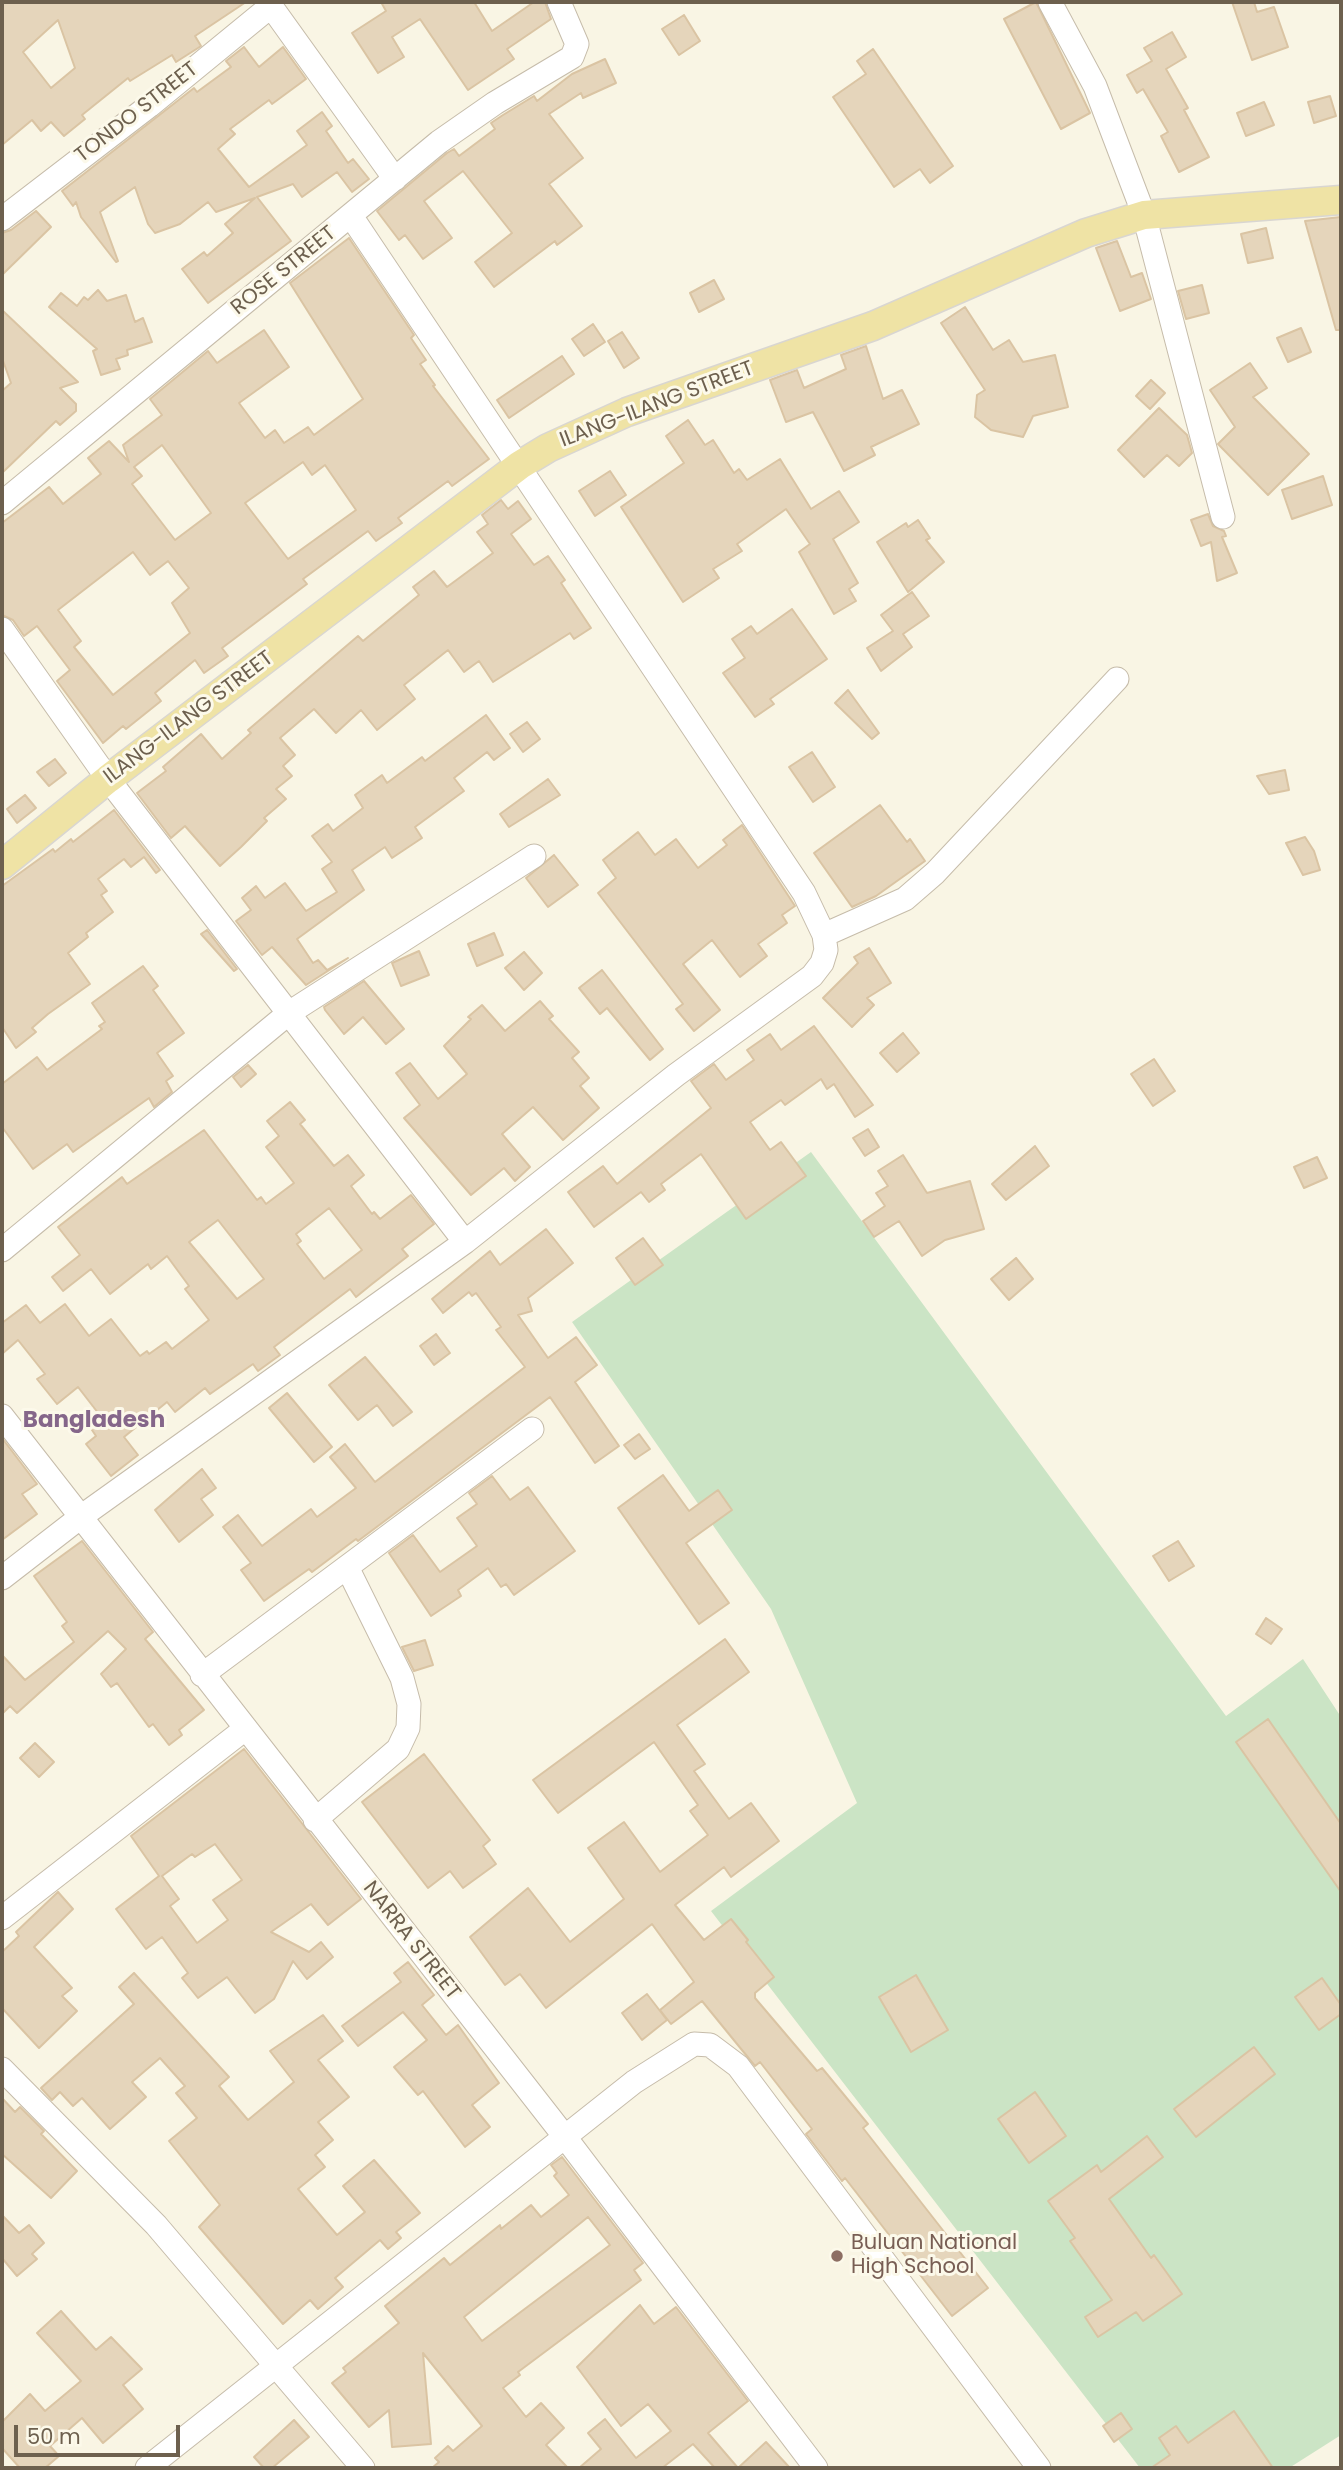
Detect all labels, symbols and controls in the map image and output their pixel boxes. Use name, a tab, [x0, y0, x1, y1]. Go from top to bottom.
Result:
street label: TONDO STREET	[71, 57, 203, 169]
street label: ROSE STREET	[227, 221, 341, 321]
street label: ILANG-ILANG STREET	[557, 356, 757, 454]
street label: ILANG-ILANG STREET	[99, 646, 279, 790]
district label: Bangladesh	[23, 1407, 165, 1435]
street label: NARRA STREET	[357, 1877, 465, 2005]
place label: Buluan National High School	[851, 2231, 1017, 2281]
marker: Buluan National High School	[829, 2248, 845, 2264]
scale bar	[18, 2410, 184, 2454]
text: 50 m	[27, 2422, 81, 2451]

